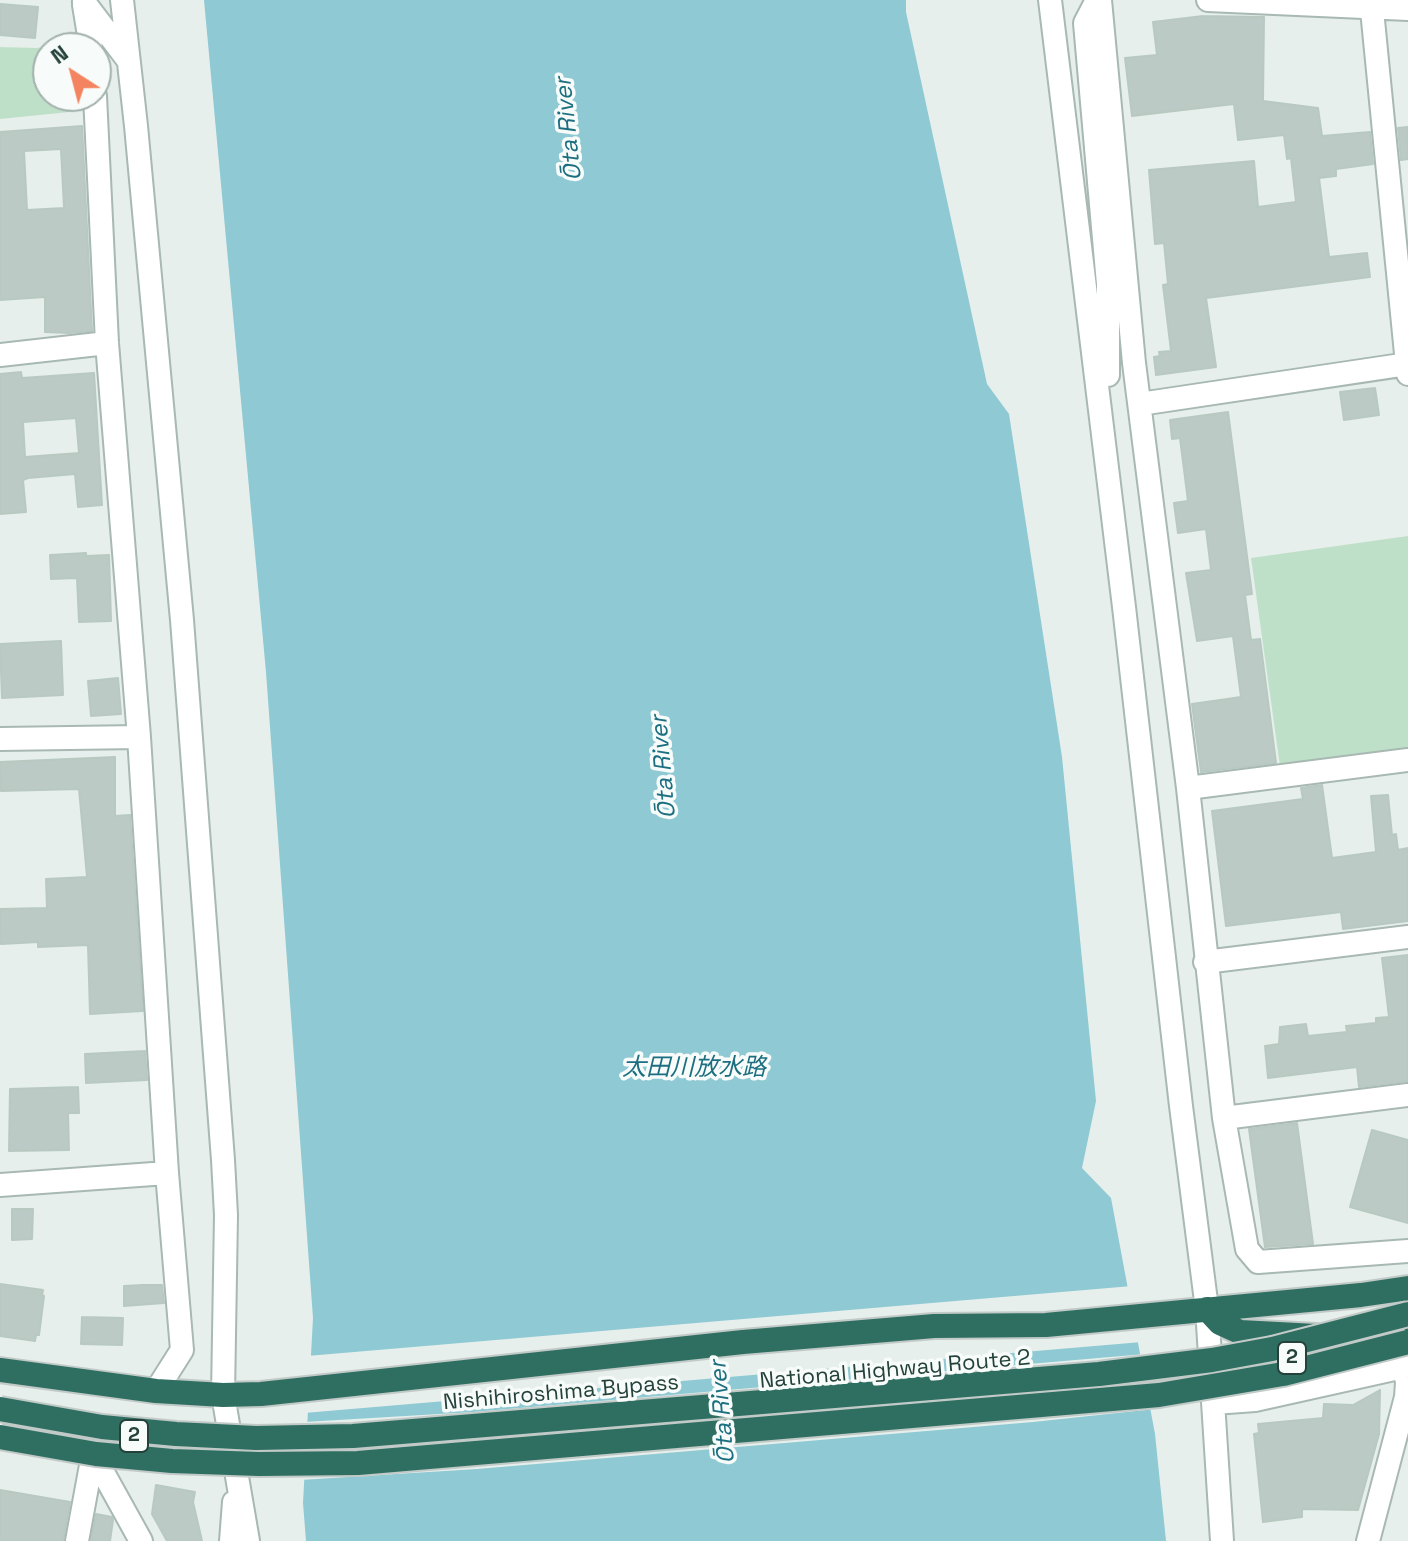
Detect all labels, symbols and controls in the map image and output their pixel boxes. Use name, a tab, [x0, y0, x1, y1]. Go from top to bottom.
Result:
north arrow	[32, 32, 112, 112]
text: N	[45, 39, 73, 70]
water label: Ōta River	[549, 76, 589, 182]
water label: Ōta River	[645, 714, 683, 820]
water label: 太田川放水路	[622, 1054, 766, 1082]
road number: 2	[1278, 1342, 1306, 1374]
street label: National Highway Route 2	[759, 1345, 1031, 1395]
water label: Ōta River	[704, 1359, 742, 1465]
street label: Nishihiroshima Bypass	[442, 1370, 680, 1416]
road number: 2	[120, 1420, 148, 1452]

